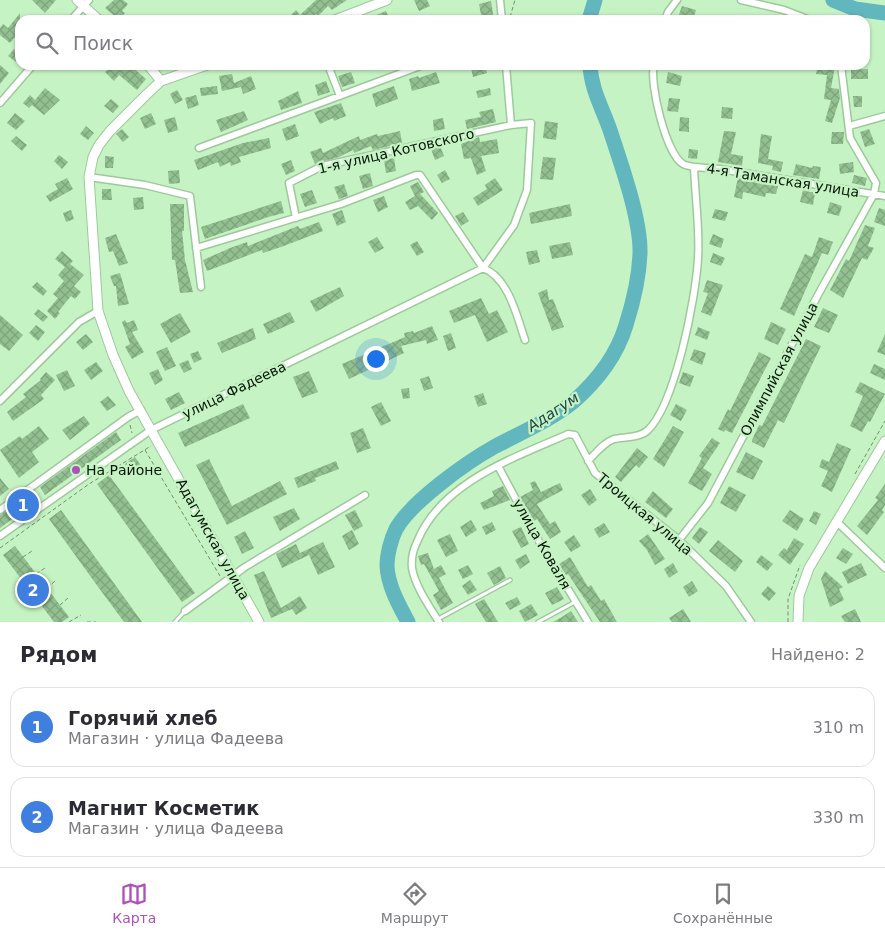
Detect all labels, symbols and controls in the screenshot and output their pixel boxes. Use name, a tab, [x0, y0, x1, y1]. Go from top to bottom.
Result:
search box	[15, 15, 870, 70]
icon: search	[33, 29, 61, 57]
text: Поиск	[73, 32, 133, 54]
street label: 1-я улица Котовского	[316, 125, 476, 177]
street label: 4-я Таманская улица	[706, 160, 860, 200]
street label: Олимпийская улица	[737, 299, 821, 439]
your location	[363, 346, 389, 372]
street label: улица Фадеева	[180, 358, 288, 422]
water label: Адагум	[523, 389, 582, 436]
place label: На Районе	[86, 462, 162, 478]
marker: На Районе	[70, 464, 82, 476]
street label: Троицкая улица	[594, 469, 696, 558]
street label: Адагумская улица	[173, 476, 253, 602]
pin: 1	[7, 486, 39, 524]
street label: улица Коваля	[510, 496, 574, 592]
pin: 2	[17, 571, 49, 609]
text: Рядом	[20, 643, 97, 667]
text: Найдено: 2	[771, 645, 865, 664]
text: Горячий хлеб	[68, 707, 218, 729]
text: 1	[31, 718, 43, 737]
text: 310 m	[813, 718, 864, 737]
text: Магазин · улица Фадеева	[68, 729, 284, 748]
text: Магнит Косметик	[68, 797, 259, 819]
text: 2	[31, 808, 43, 827]
text: 330 m	[813, 808, 864, 827]
text: Магазин · улица Фадеева	[68, 819, 284, 838]
tab: Карта	[112, 880, 156, 926]
tab: Маршрут	[381, 880, 448, 926]
tab: Сохранённые	[673, 880, 773, 926]

